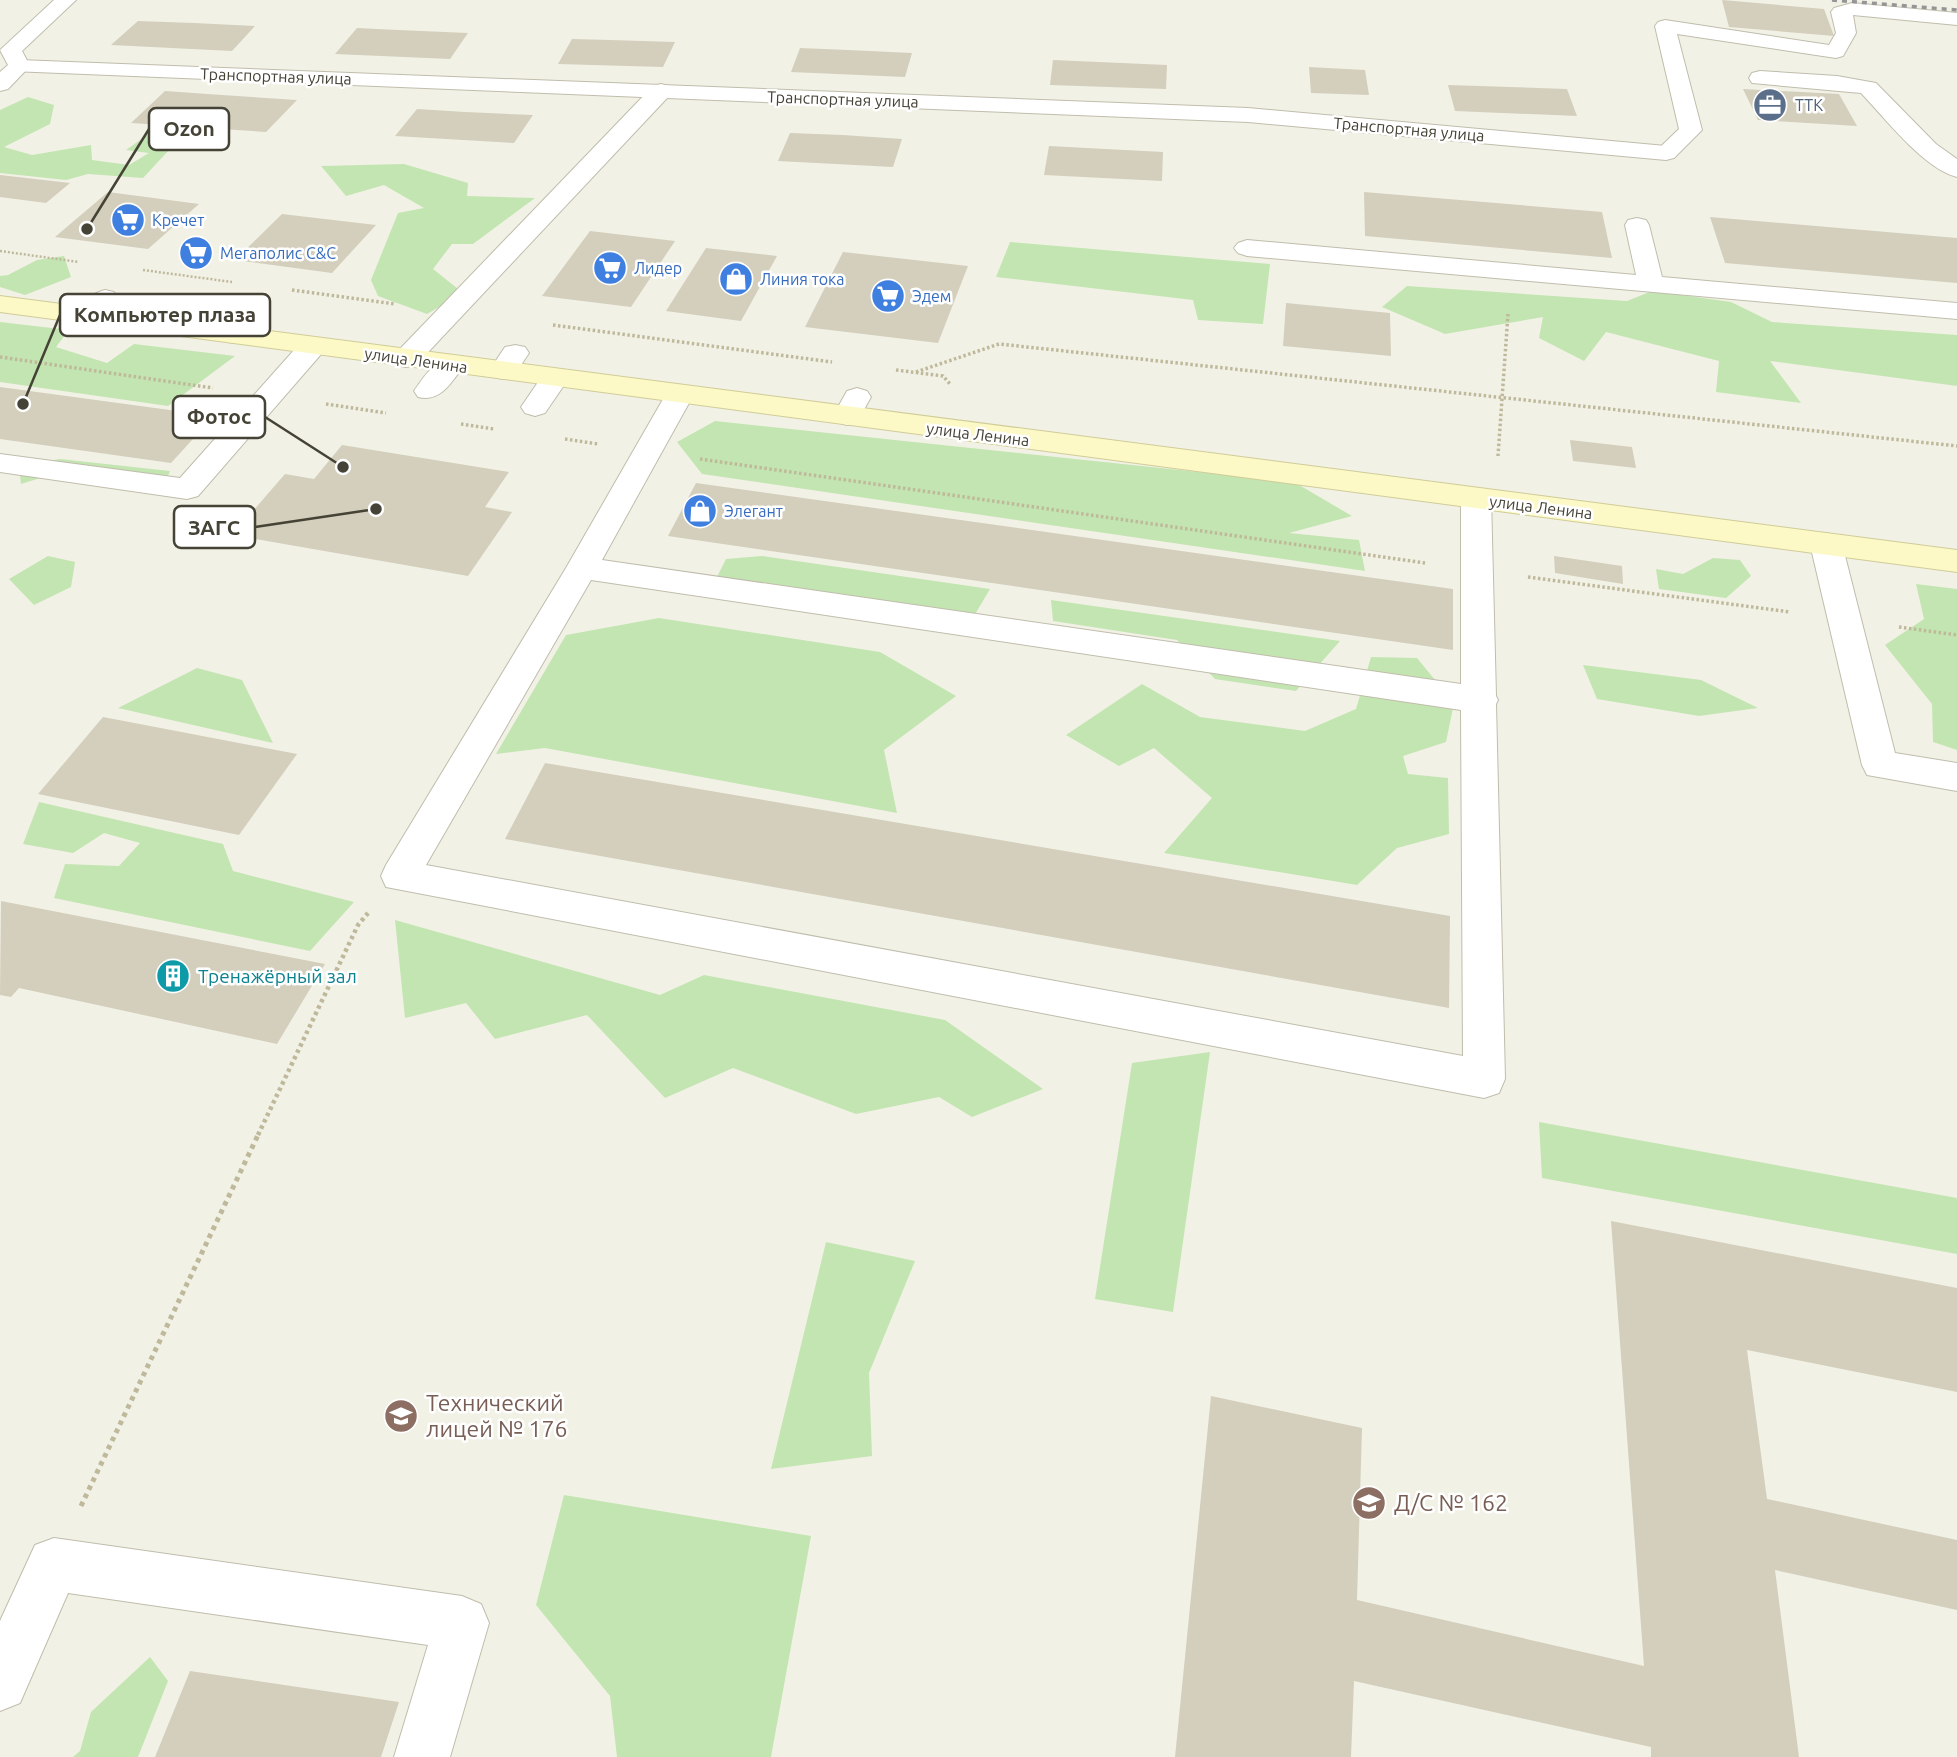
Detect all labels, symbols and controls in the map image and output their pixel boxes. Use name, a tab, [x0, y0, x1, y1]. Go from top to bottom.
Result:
street label: Транспортная улица	[200, 64, 352, 88]
office icon: ТТК	[1751, 86, 1789, 124]
street label: Транспортная улица	[767, 87, 919, 111]
place label: ТТК	[1795, 96, 1823, 114]
callout: Ozon	[149, 108, 229, 150]
street label: Транспортная улица	[1333, 113, 1485, 145]
text: Ozon	[163, 116, 215, 140]
supermarket icon: Кречет	[109, 201, 147, 239]
place label: Кречет	[152, 211, 204, 229]
supermarket icon: Мегаполис C&С	[177, 234, 215, 272]
place label: Мегаполис C&С	[220, 244, 336, 262]
supermarket icon: Лидер	[591, 249, 629, 287]
place label: Лидер	[634, 259, 682, 277]
shop icon: Линия тока	[717, 260, 755, 298]
place label: Линия тока	[760, 270, 845, 288]
supermarket icon: Эдем	[869, 277, 907, 315]
place label: Эдем	[912, 287, 951, 305]
callout: Компьютер плаза	[60, 294, 270, 336]
text: Компьютер плаза	[74, 302, 256, 326]
street label: улица Ленина	[363, 344, 469, 376]
callout: Фотос	[173, 396, 265, 438]
text: Фотос	[187, 404, 251, 428]
street label: улица Ленина	[925, 419, 1031, 449]
shop icon: Элегант	[681, 492, 719, 530]
street label: улица Ленина	[1488, 492, 1594, 522]
place label: Элегант	[724, 502, 783, 520]
callout: ЗАГС	[174, 506, 255, 548]
text: ЗАГС	[188, 515, 240, 539]
building icon: Тренажёрный зал	[154, 957, 192, 995]
place label: Тренажёрный зал	[198, 965, 357, 987]
place label: Технический лицей № 176	[426, 1390, 568, 1441]
school or university icon: Технический лицей № 176	[382, 1397, 420, 1435]
school or university icon: Д/С № 162	[1350, 1484, 1388, 1522]
place label: Д/С № 162	[1394, 1490, 1508, 1515]

